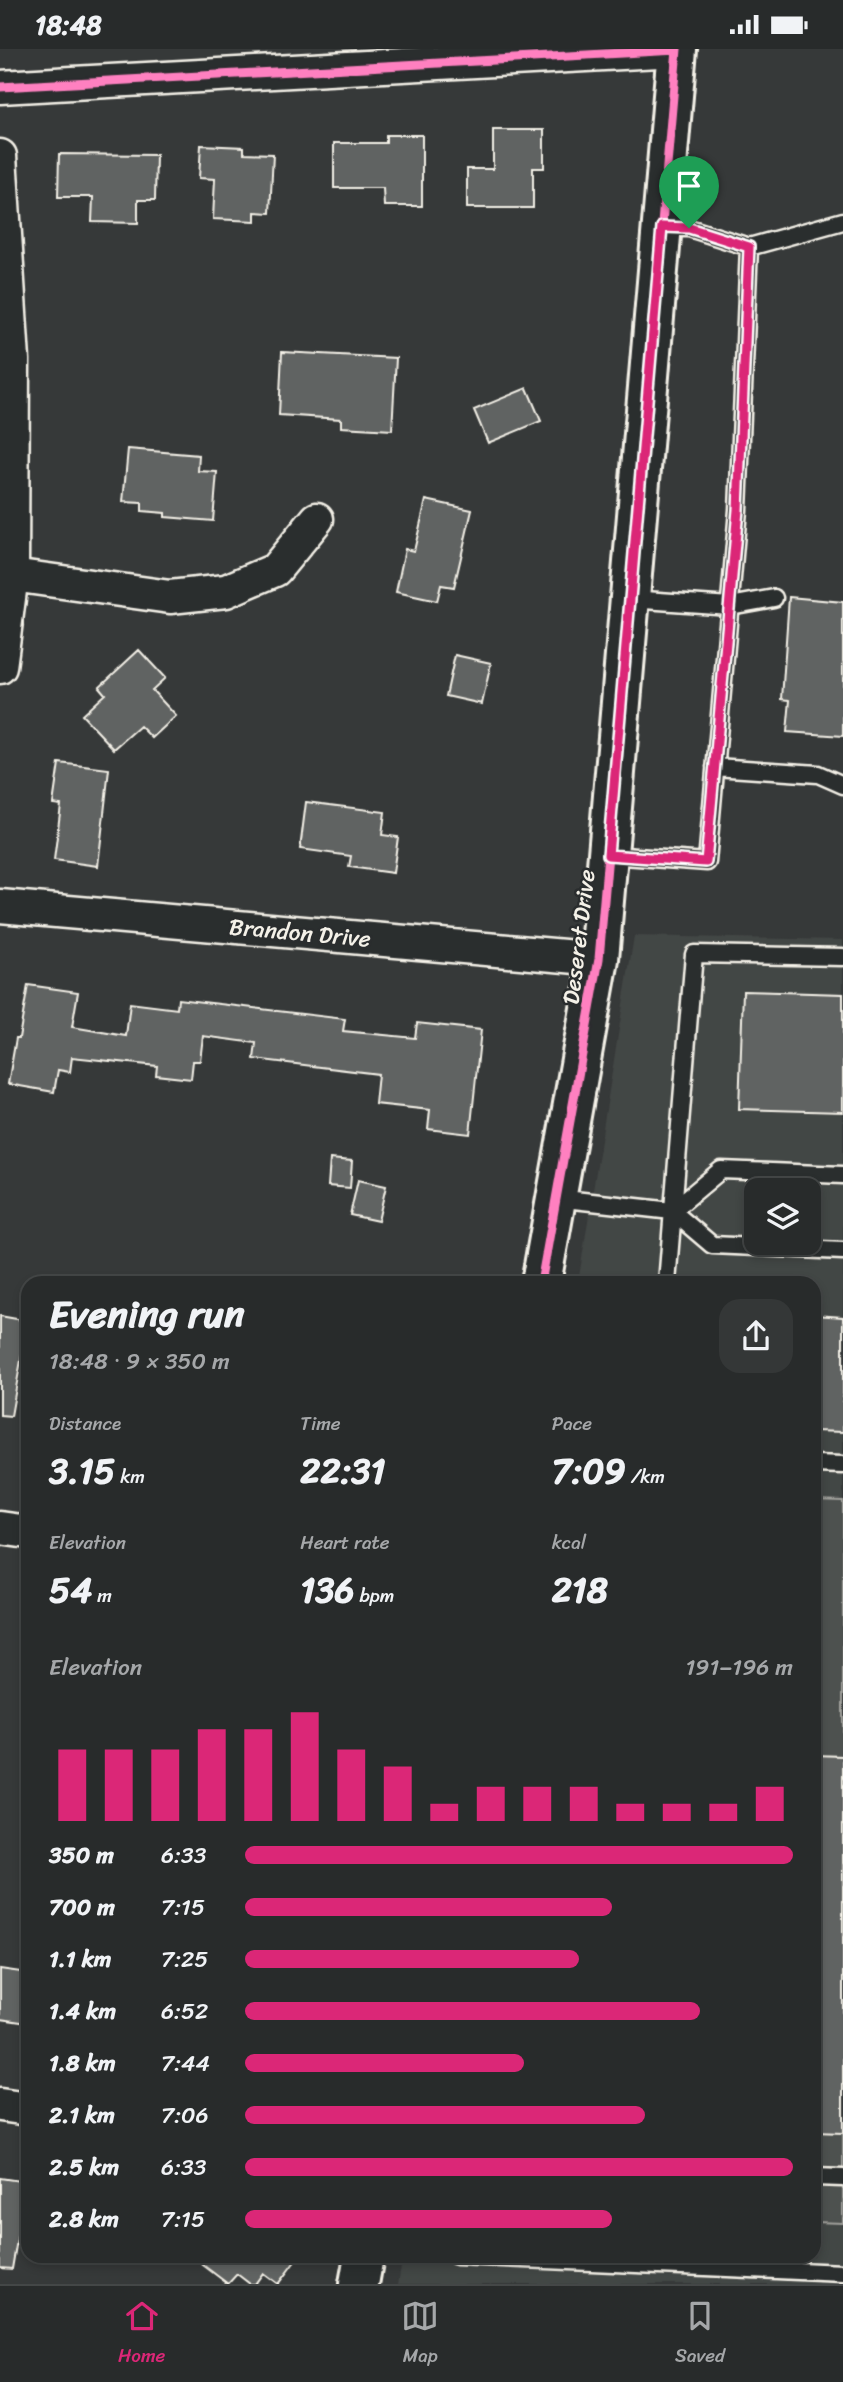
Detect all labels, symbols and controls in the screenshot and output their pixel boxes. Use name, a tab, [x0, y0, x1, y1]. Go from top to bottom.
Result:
text: 18:48	[35, 2, 102, 48]
pin	[659, 156, 719, 228]
icon: arrive	[670, 167, 708, 205]
street label: Deseret Drive	[550, 867, 608, 1007]
street label: Brandon Drive	[227, 906, 373, 960]
map controls	[744, 1178, 821, 1255]
button: layers	[744, 1178, 821, 1255]
text: Evening run	[49, 1281, 245, 1348]
button: share	[719, 1299, 793, 1373]
text: 18:48 · 9 × 350 m	[49, 1341, 230, 1382]
text: Distance	[49, 1407, 121, 1440]
text: Time	[300, 1407, 341, 1440]
text: Pace	[552, 1407, 592, 1440]
text: 3.15	[49, 1440, 115, 1502]
text: 22:31	[300, 1440, 386, 1502]
text: 7:09	[552, 1440, 626, 1502]
text: km	[115, 1460, 145, 1493]
text: /km	[626, 1460, 665, 1493]
text: Elevation	[49, 1526, 126, 1559]
text: Heart rate	[300, 1526, 390, 1559]
text: kcal	[552, 1526, 586, 1559]
text: 54	[49, 1559, 92, 1621]
text: 136	[300, 1559, 354, 1621]
text: 218	[552, 1559, 608, 1621]
text: m	[92, 1579, 112, 1612]
text: bpm	[354, 1579, 394, 1612]
text: Elevation	[49, 1647, 142, 1688]
text: 191–196 m	[685, 1647, 793, 1688]
text: 350 m	[49, 1835, 114, 1876]
text: 6:33	[161, 1835, 206, 1876]
text: 700 m	[49, 1887, 115, 1928]
text: 7:15	[161, 1887, 205, 1928]
text: 1.1 km	[49, 1939, 112, 1980]
text: 7:25	[161, 1939, 208, 1980]
text: 1.4 km	[49, 1991, 116, 2032]
text: 6:52	[161, 1991, 208, 2032]
text: 1.8 km	[49, 2043, 116, 2084]
text: 7:44	[161, 2043, 210, 2084]
text: 2.1 km	[49, 2095, 115, 2136]
text: 7:06	[161, 2095, 209, 2136]
text: 2.5 km	[49, 2147, 119, 2188]
text: 6:33	[161, 2147, 206, 2188]
text: 2.8 km	[49, 2199, 119, 2240]
text: 7:15	[161, 2199, 205, 2240]
tab: Home	[118, 2297, 165, 2372]
tab: Map	[401, 2297, 439, 2372]
tab: Saved	[675, 2297, 725, 2372]

